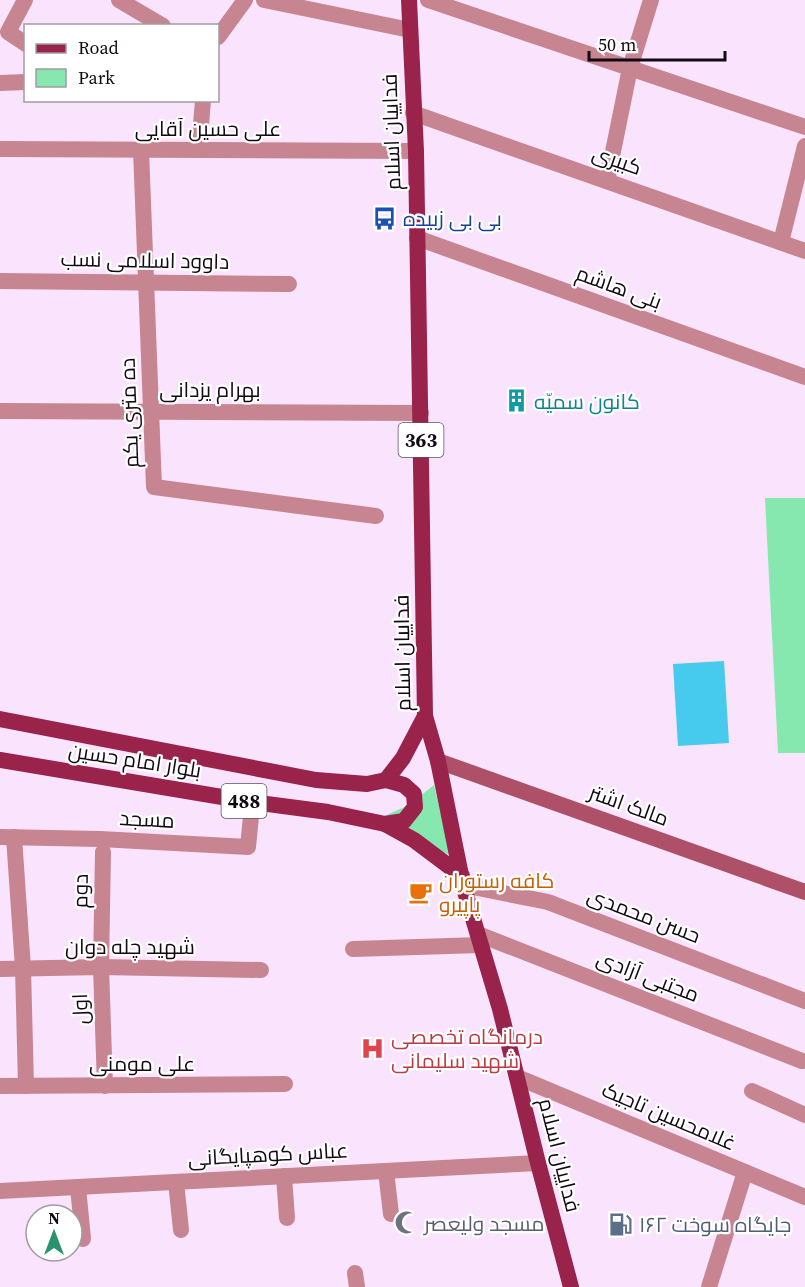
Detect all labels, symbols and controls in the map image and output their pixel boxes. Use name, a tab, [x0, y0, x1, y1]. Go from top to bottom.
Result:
legend	[24, 24, 219, 102]
scale bar	[589, 24, 726, 62]
text: 50 m	[598, 32, 636, 57]
text: Road	[78, 35, 119, 60]
text: Park	[78, 65, 115, 90]
street label: فداییان اسلام	[374, 73, 408, 191]
street label: علی حسین آقایی	[135, 114, 281, 143]
street label: کبیری	[588, 138, 646, 182]
place label: بی بی زبیده	[403, 204, 502, 233]
bus stop icon: بی بی زبیده	[372, 205, 398, 231]
street label: داوود اسلامی نسب	[60, 244, 230, 276]
street label: بنی هاشم	[572, 258, 666, 316]
street label: ده متری یکم	[113, 357, 145, 469]
street label: بهرام یزدانی	[159, 375, 261, 404]
place label: کانون سمیّه	[534, 387, 640, 416]
building icon: کانون سمیّه	[503, 388, 529, 414]
road number: 363	[398, 423, 444, 457]
street label: فداییان اسلام	[386, 594, 418, 712]
street label: بلوار امام حسین	[66, 735, 204, 785]
street label: مالک اشتر	[584, 777, 673, 833]
road number: 488	[222, 784, 266, 818]
street label: مسجد	[119, 803, 175, 835]
place label: کافه رستوران پاپیرو	[439, 866, 554, 919]
street label: دوم	[65, 873, 95, 909]
cafe icon: کافه رستوران پاپیرو	[408, 879, 434, 905]
street label: حسن محمدی	[583, 880, 705, 950]
street label: شهید چله دوان	[65, 932, 195, 961]
street label: مجتبی آزادی	[593, 943, 703, 1009]
street label: اول	[65, 993, 95, 1025]
place label: درمانگاه تخصصی شهید سلیمانی	[391, 1022, 543, 1075]
hospital icon: درمانگاه تخصصی شهید سلیمانی	[360, 1035, 386, 1061]
street label: علی مومنی	[89, 1049, 195, 1078]
street label: غلامحسین تاجیک	[597, 1075, 741, 1157]
street label: فداییان اسلام	[532, 1095, 588, 1215]
street label: عباس کوهپایگانی	[187, 1135, 349, 1173]
north arrow	[24, 1203, 84, 1263]
text: N	[48, 1207, 60, 1229]
place label: مسجد ولیعصر	[423, 1209, 545, 1238]
mosque icon: مسجد ولیعصر	[393, 1210, 419, 1236]
place label: جایگاه سوخت ۱۶۲	[639, 1210, 792, 1239]
fuel station icon: جایگاه سوخت ۱۶۲	[608, 1211, 634, 1237]

